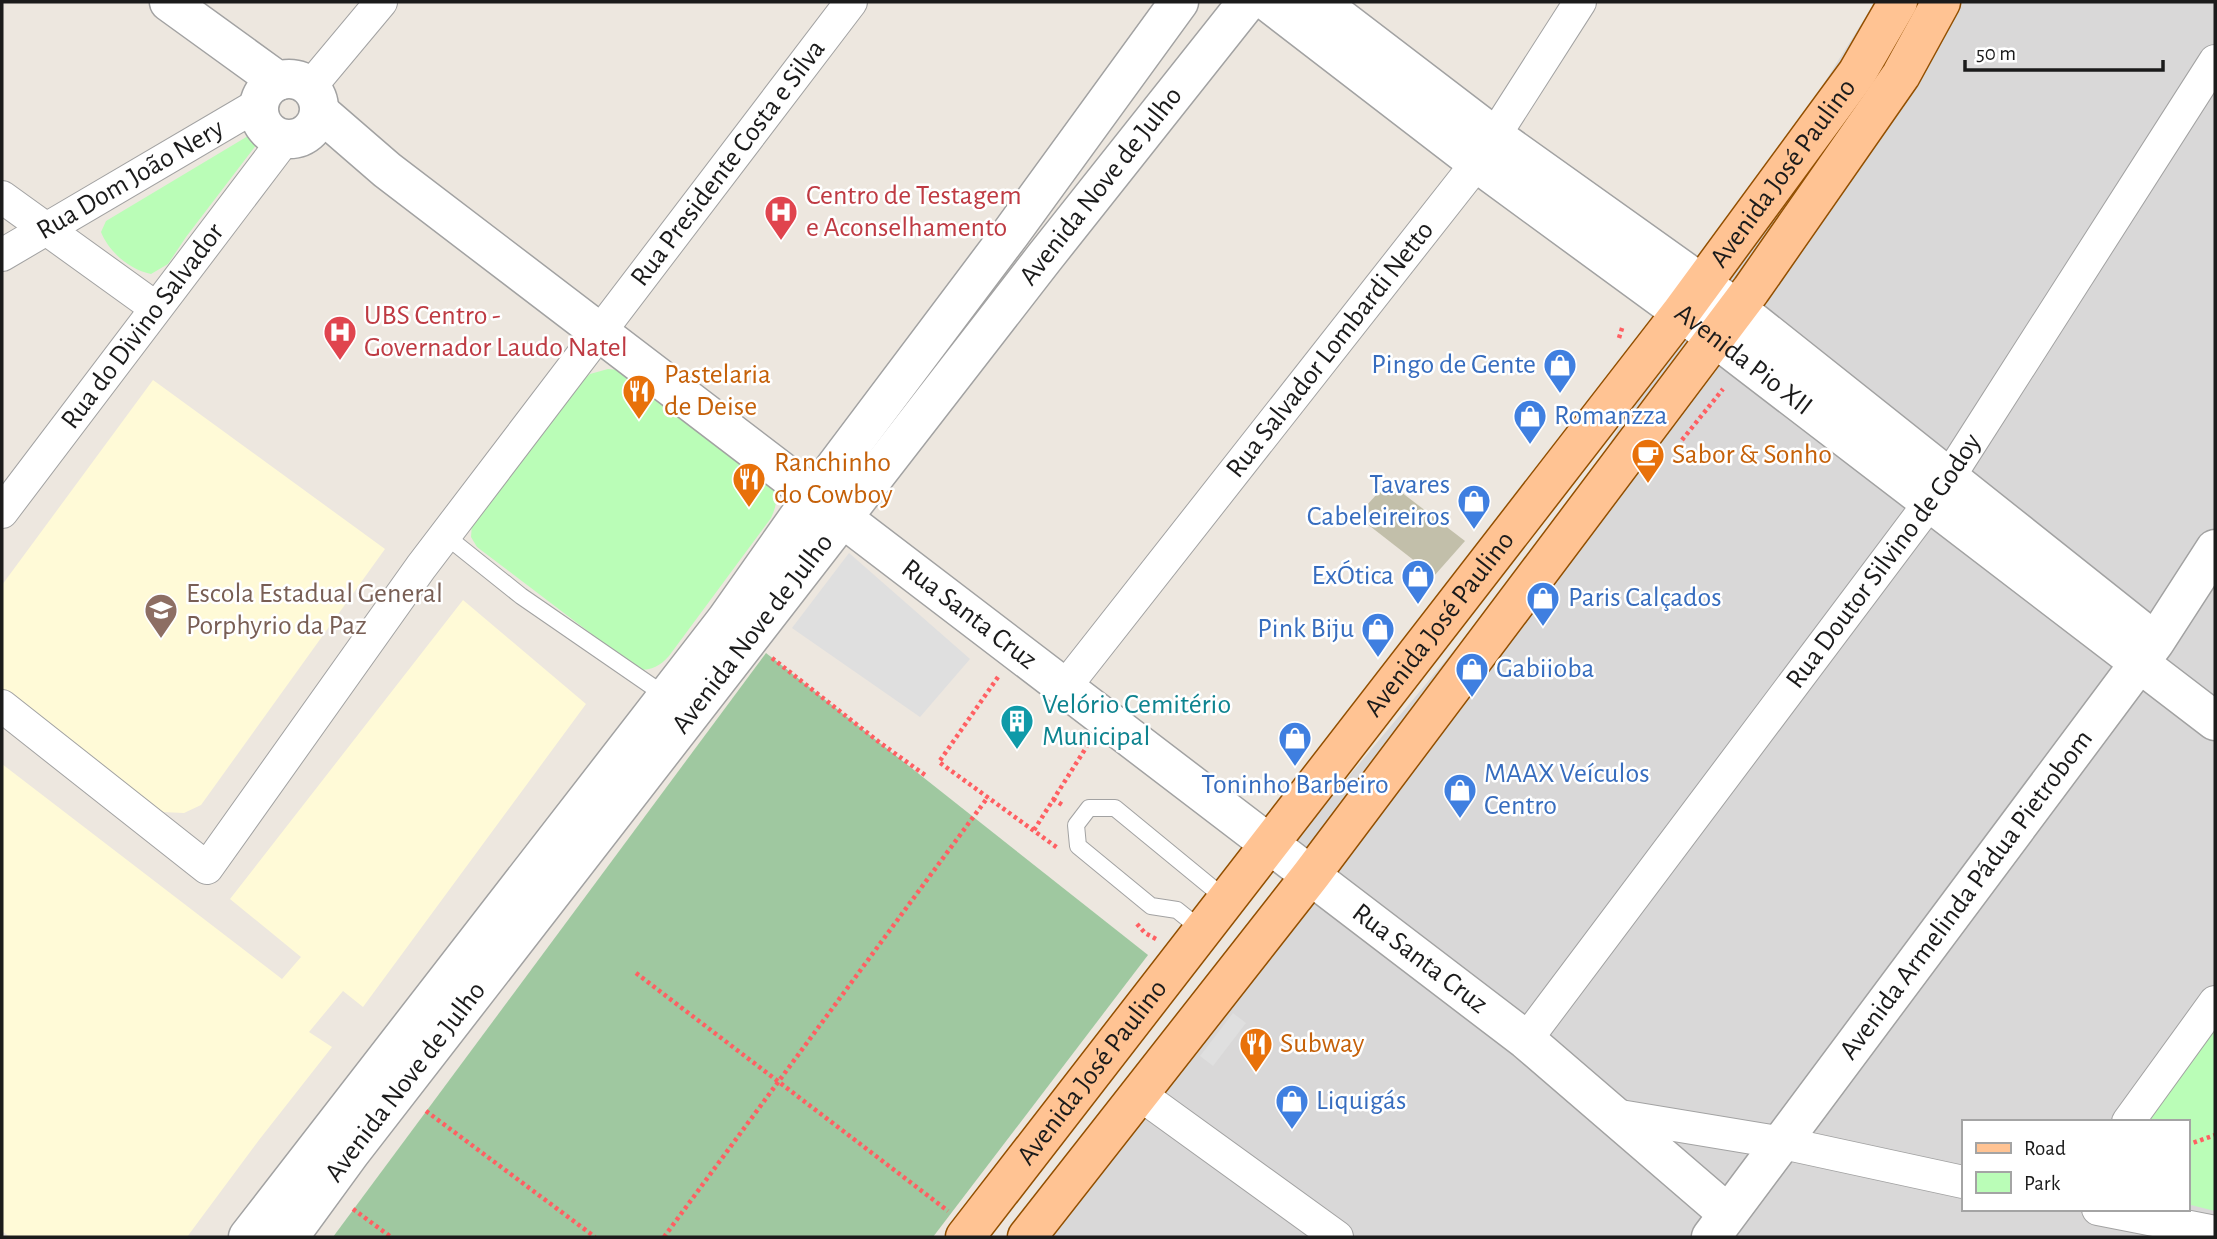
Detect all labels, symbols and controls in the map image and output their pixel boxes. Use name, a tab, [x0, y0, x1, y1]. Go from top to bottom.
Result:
scale bar	[1965, 28, 2163, 72]
street label: Rua Presidente Costa e Silva	[626, 35, 831, 292]
text: 50 m	[1976, 43, 2016, 64]
street label: Avenida José Paulino	[1705, 74, 1861, 273]
street label: Avenida Nove de Julho	[1014, 82, 1188, 291]
street label: Rua Dom João Nery	[32, 114, 229, 245]
place label: Centro de Testagem e Aconselhamento	[806, 182, 1022, 242]
hospital icon: Centro de Testagem e Aconselhamento	[762, 193, 800, 242]
street label: Rua Salvador Lombardi Netto	[1221, 216, 1439, 483]
street label: Rua do Divino Salvador	[56, 218, 229, 434]
street label: Avenida Pio XII	[1669, 299, 1817, 421]
place label: UBS Centro - Governador Laudo Natel	[364, 302, 628, 362]
hospital icon: UBS Centro - Governador Laudo Natel	[321, 313, 359, 362]
shop icon: Pingo de Gente	[1541, 346, 1579, 395]
place label: Pingo de Gente	[1371, 351, 1536, 379]
place label: Pastelaria de Deise	[664, 361, 771, 421]
restaurant icon: Pastelaria de Deise	[620, 372, 658, 421]
shop icon: Romanzza	[1511, 397, 1549, 446]
place label: Romanzza	[1554, 402, 1668, 430]
street label: Rua Doutor Silvino de Godoy	[1781, 429, 1987, 694]
cafe icon: Sabor & Sonho	[1629, 436, 1667, 485]
place label: Sabor & Sonho	[1672, 441, 1832, 469]
place label: Ranchinho do Cowboy	[774, 449, 893, 509]
restaurant icon: Ranchinho do Cowboy	[730, 460, 768, 509]
place label: Tavares Cabeleireiros	[1307, 471, 1450, 531]
shop icon: Tavares Cabeleireiros	[1455, 482, 1493, 531]
street label: Avenida José Paulino	[1359, 526, 1520, 722]
street label: Avenida Nove de Julho	[667, 529, 839, 739]
street label: Rua Santa Cruz	[896, 554, 1042, 675]
shop icon: ExÓtica	[1399, 557, 1437, 606]
place label: ExÓtica	[1311, 559, 1394, 590]
shop icon: Paris Calçados	[1524, 579, 1562, 628]
place label: Escola Estadual General Porphyrio da Paz	[186, 580, 443, 640]
place label: Paris Calçados	[1568, 584, 1722, 612]
school or university icon: Escola Estadual General Porphyrio da Paz	[142, 591, 180, 640]
shop icon: Pink Biju	[1359, 610, 1397, 659]
place label: Pink Biju	[1257, 615, 1354, 643]
shop icon: Gabiioba	[1453, 650, 1491, 699]
place label: Gabiioba	[1496, 655, 1595, 683]
place label: Velório Cemitério Municipal	[1042, 691, 1231, 751]
building icon: Velório Cemitério Municipal	[998, 702, 1036, 751]
shop icon: Toninho Barbeiro	[1276, 719, 1314, 768]
street label: Avenida Armelinda Pádua Pietrobom	[1835, 725, 2098, 1065]
place label: MAAX Veículos Centro	[1484, 760, 1650, 820]
place label: Toninho Barbeiro	[1201, 771, 1389, 799]
shop icon: MAAX Veículos Centro	[1441, 771, 1479, 820]
street label: Rua Santa Cruz	[1347, 898, 1492, 1019]
street label: Avenida José Paulino	[1012, 975, 1173, 1171]
street label: Avenida Nove de Julho	[320, 977, 491, 1187]
restaurant icon: Subway	[1237, 1025, 1275, 1074]
place label: Subway	[1280, 1030, 1364, 1058]
shop icon: Liquigás	[1273, 1082, 1311, 1131]
place label: Liquigás	[1316, 1087, 1406, 1115]
legend	[1962, 1120, 2189, 1211]
text: Road	[2024, 1138, 2066, 1159]
text: Park	[2024, 1173, 2061, 1194]

